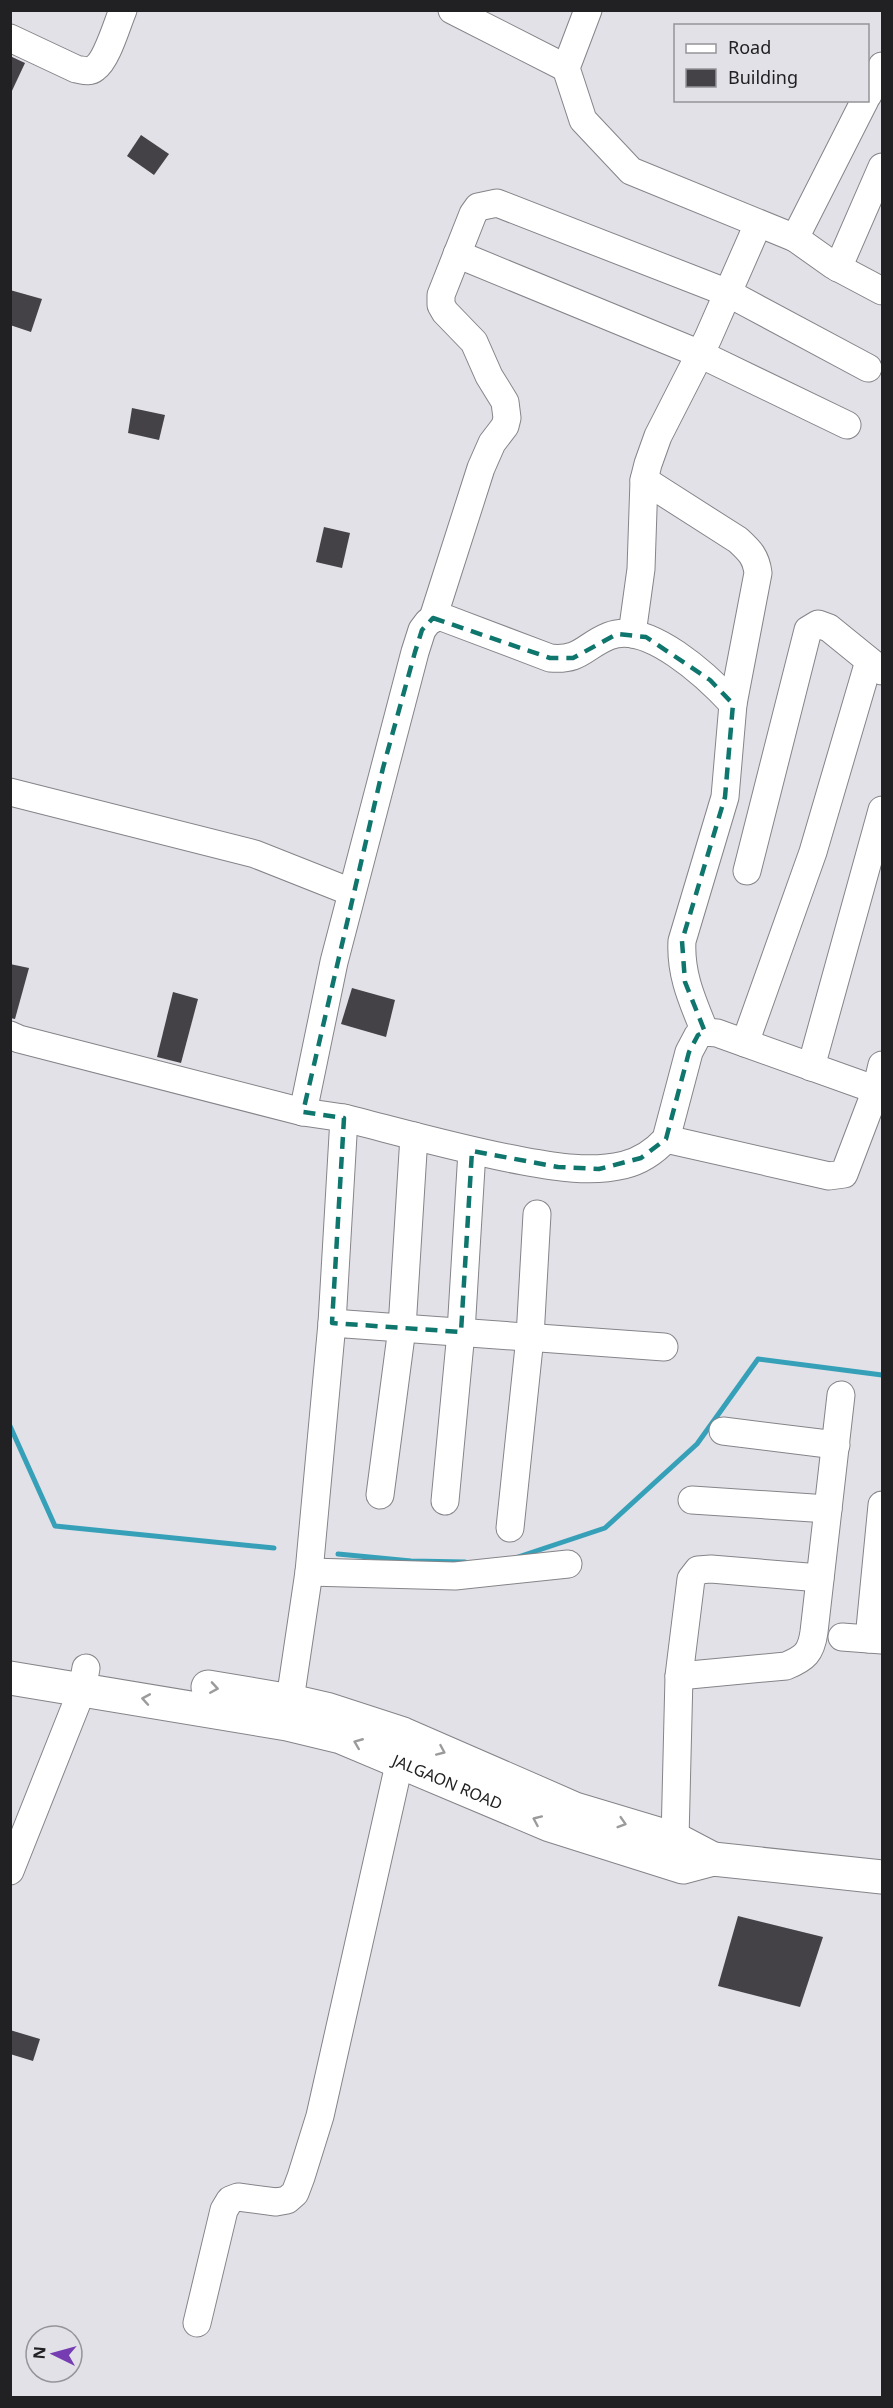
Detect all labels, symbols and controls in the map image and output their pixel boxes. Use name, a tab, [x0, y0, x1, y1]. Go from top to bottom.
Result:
legend	[674, 24, 869, 102]
text: Road	[728, 35, 771, 59]
text: Building	[728, 65, 798, 89]
one-way arrow	[209, 1682, 218, 1694]
one-way arrow	[142, 1693, 152, 1706]
one-way arrow	[353, 1738, 364, 1750]
one-way arrow	[435, 1744, 446, 1756]
street label: JALGAON ROAD	[388, 1748, 506, 1815]
one-way arrow	[532, 1815, 543, 1827]
one-way arrow	[616, 1816, 627, 1828]
north arrow	[24, 2324, 84, 2384]
text: N	[28, 2345, 51, 2360]

